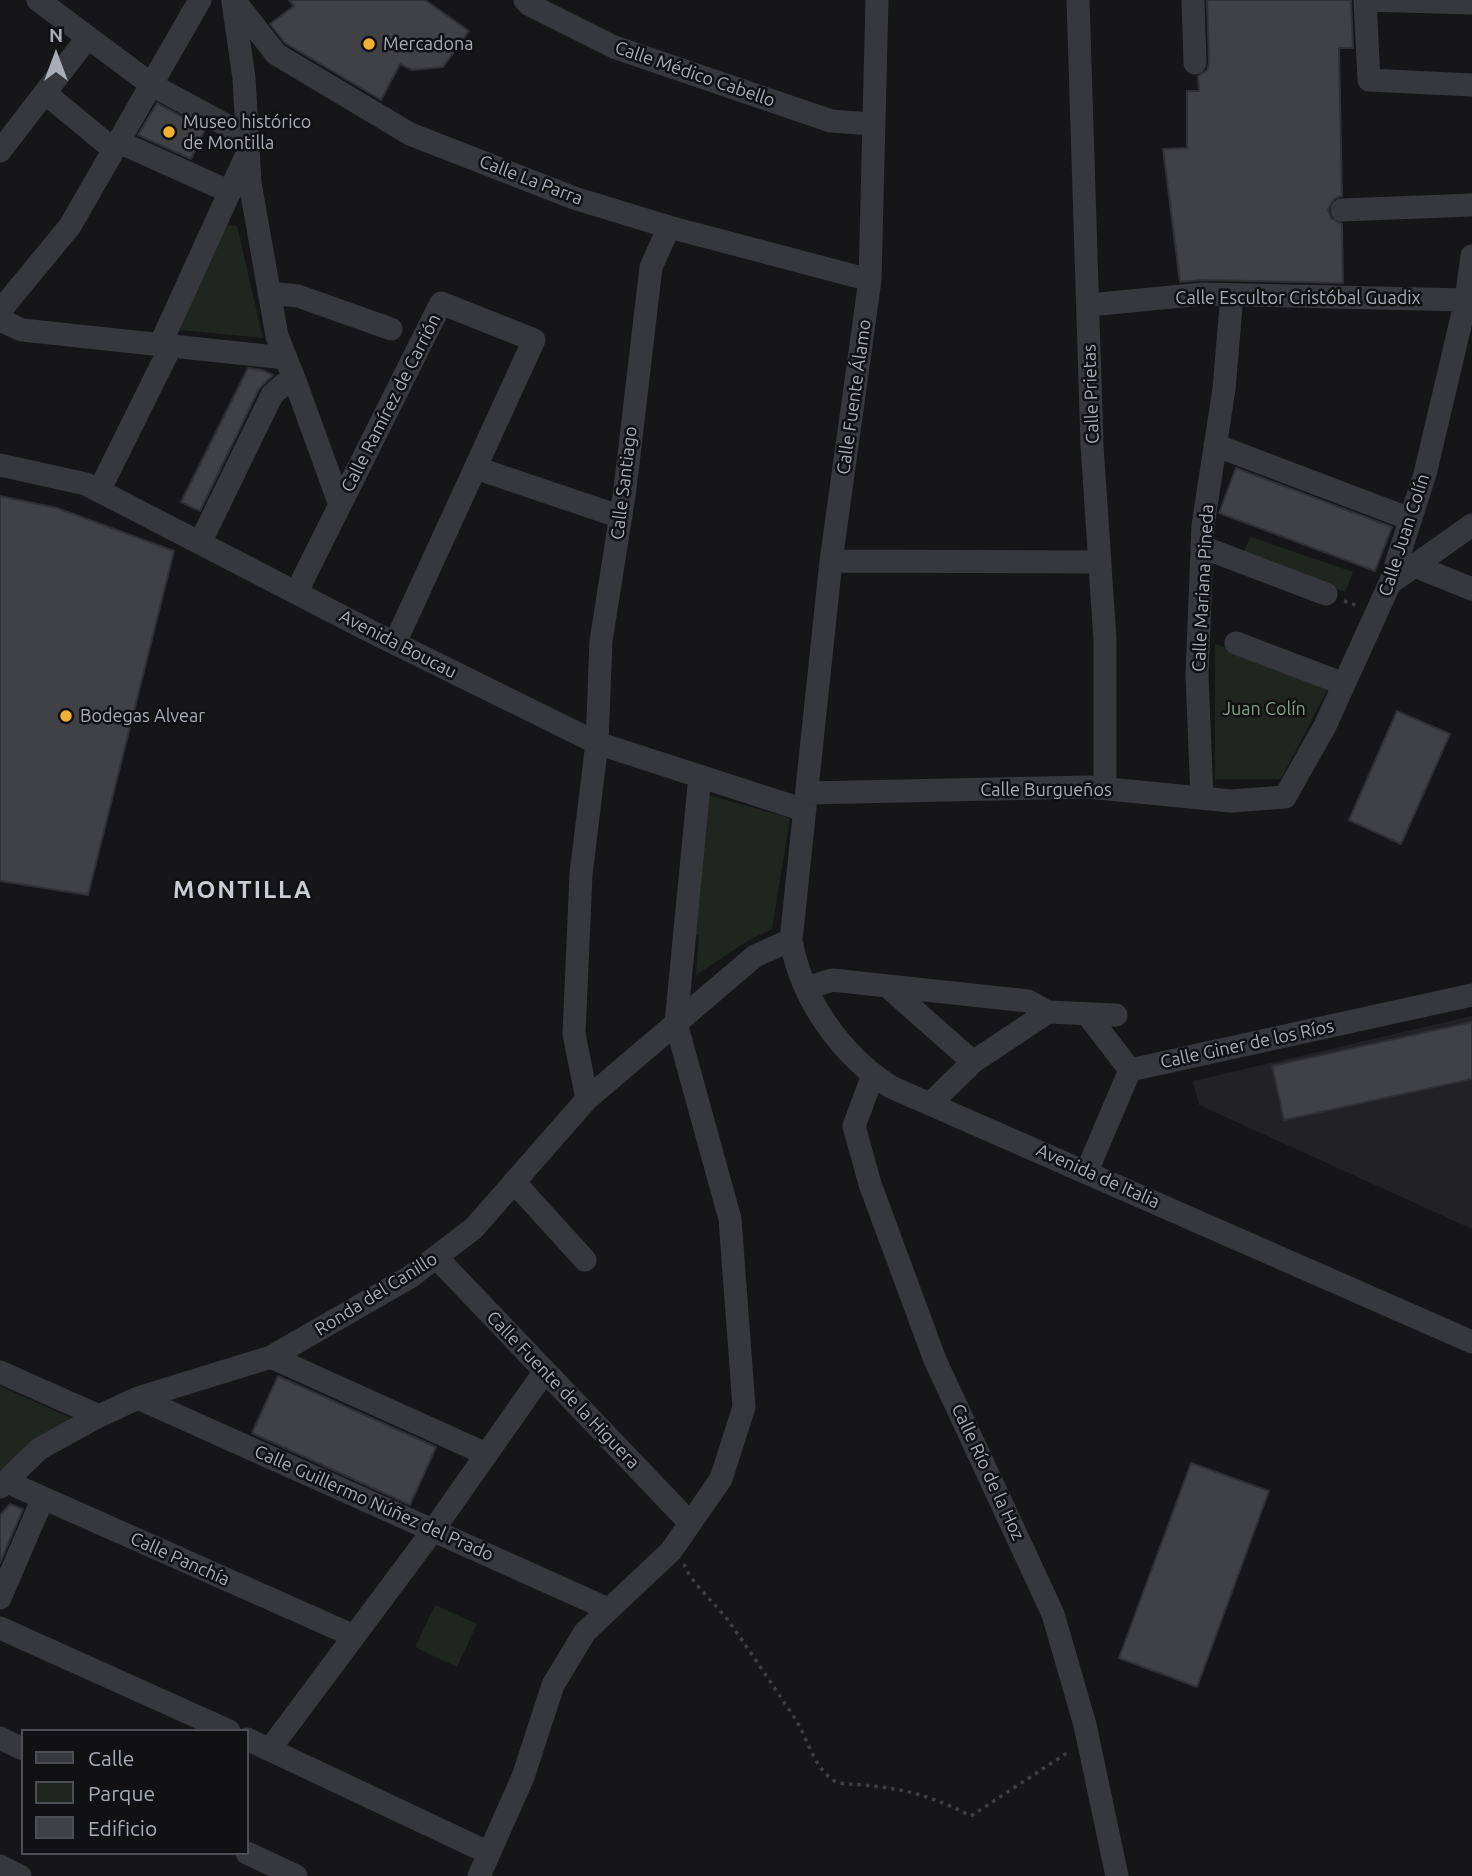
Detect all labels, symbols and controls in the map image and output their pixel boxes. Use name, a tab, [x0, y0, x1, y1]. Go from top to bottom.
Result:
north arrow	[21, 21, 91, 91]
text: N	[49, 24, 63, 46]
place label: Mercadona	[383, 33, 474, 55]
marker: Mercadona	[361, 36, 377, 52]
street label: Calle Médico Cabello	[612, 36, 778, 112]
place label: Museo histórico de Montilla	[183, 111, 311, 154]
marker: Museo histórico de Montilla	[161, 124, 177, 140]
street label: Calle La Parra	[476, 150, 586, 210]
street label: Calle Escultor Cristóbal Guadix	[1175, 287, 1421, 309]
street label: Calle Ramírez de Carrión	[337, 310, 445, 496]
street label: Calle Fuente Álamo	[832, 318, 876, 476]
street label: Calle Prietas	[1078, 344, 1104, 444]
street label: Calle Santiago	[606, 425, 642, 541]
street label: Calle Juan Colín	[1374, 471, 1434, 599]
street label: Calle Mariana Pineda	[1188, 504, 1218, 672]
street label: Avenida Boucau	[336, 605, 460, 683]
park label: Juan Colín	[1222, 698, 1306, 720]
place label: Bodegas Alvear	[80, 705, 205, 727]
marker: Bodegas Alvear	[58, 708, 74, 724]
street label: Calle Burgueños	[980, 779, 1112, 801]
district label: MONTILLA	[174, 876, 312, 904]
street label: Calle Giner de los Ríos	[1158, 1015, 1336, 1073]
street label: Avenida de Italia	[1033, 1139, 1163, 1213]
street label: Ronda del Canillo	[311, 1248, 441, 1340]
street label: Calle Fuente de la Higuera	[482, 1307, 644, 1473]
street label: Calle Río de la Hoz	[947, 1400, 1029, 1544]
street label: Calle Guillermo Núñez del Prado	[251, 1440, 497, 1566]
street label: Calle Panchía	[127, 1528, 233, 1590]
legend	[21, 1729, 248, 1855]
text: Calle	[88, 1746, 134, 1770]
text: Parque	[88, 1781, 155, 1805]
text: Edificio	[88, 1816, 157, 1840]

